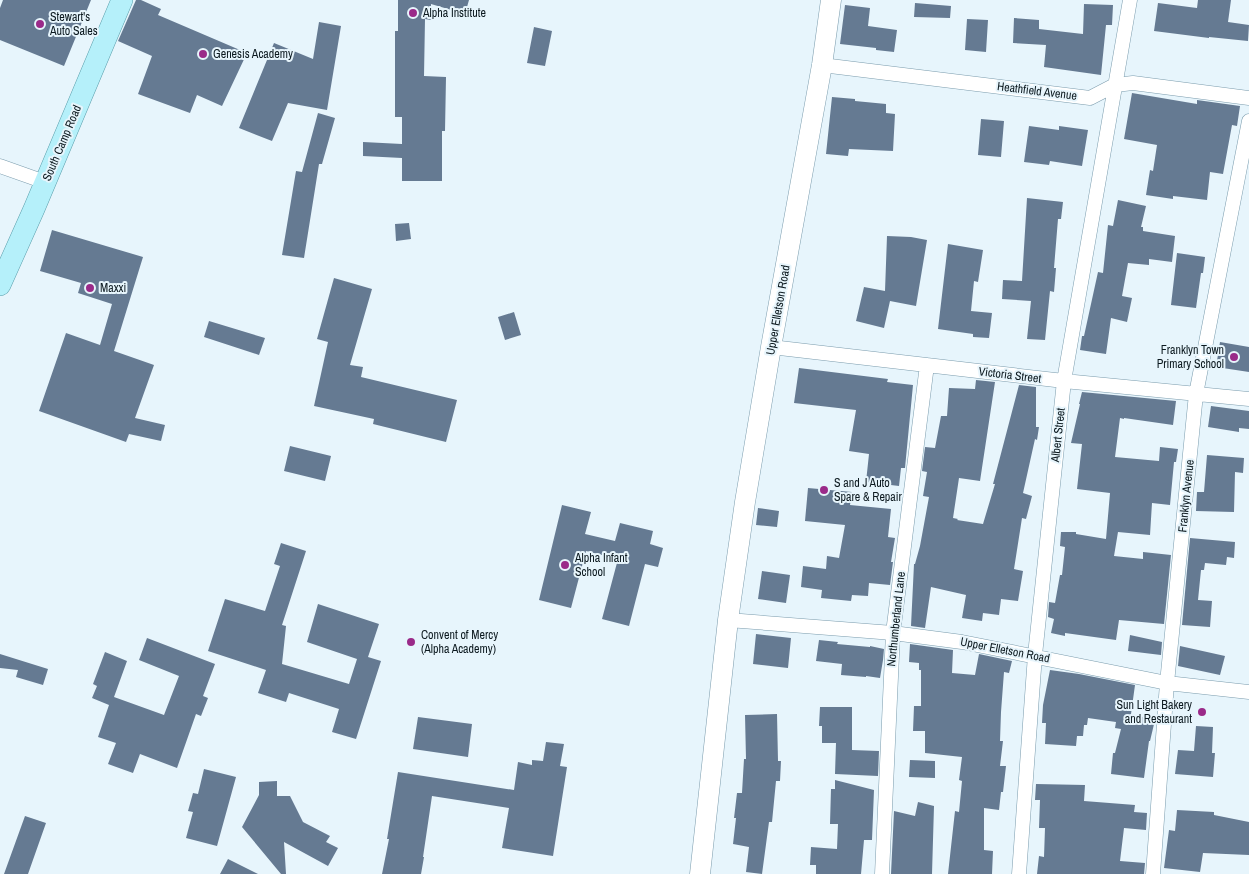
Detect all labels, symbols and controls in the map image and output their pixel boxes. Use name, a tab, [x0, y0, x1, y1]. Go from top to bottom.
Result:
place label: Alpha Institute	[422, 5, 486, 21]
marker: Alpha Institute	[407, 7, 419, 19]
place label: Stewart's Auto Sales	[49, 9, 98, 39]
marker: Stewart's Auto Sales	[34, 18, 46, 30]
place label: Genesis Academy	[213, 46, 293, 62]
marker: Genesis Academy	[197, 48, 209, 60]
street label: Heathfield Avenue	[996, 78, 1078, 104]
street label: South Camp Road	[39, 103, 85, 183]
street label: Upper Elletson Road	[762, 264, 794, 356]
place label: Maxxi	[100, 280, 126, 296]
marker: Maxxi	[84, 282, 96, 294]
place label: Franklyn Town Primary School	[1157, 342, 1224, 372]
marker: Franklyn Town Primary School	[1228, 351, 1240, 363]
street label: Victoria Street	[978, 363, 1042, 387]
street label: Albert Street	[1047, 407, 1069, 464]
street label: Franklyn Avenue	[1174, 459, 1198, 533]
place label: S and J Auto Spare & Repair	[834, 475, 903, 505]
marker: S and J Auto Spare & Repair	[818, 484, 830, 496]
place label: Alpha Infant School	[574, 550, 628, 580]
marker: Alpha Infant School	[559, 559, 571, 571]
street label: Northumberland Lane	[883, 571, 909, 667]
place label: Convent of Mercy (Alpha Academy)	[421, 627, 498, 657]
street label: Upper Elletson Road	[959, 633, 1051, 667]
marker: Convent of Mercy (Alpha Academy)	[405, 636, 417, 648]
place label: Sun Light Bakery and Restaurant	[1117, 697, 1192, 727]
marker: Sun Light Bakery and Restaurant	[1196, 706, 1208, 718]

